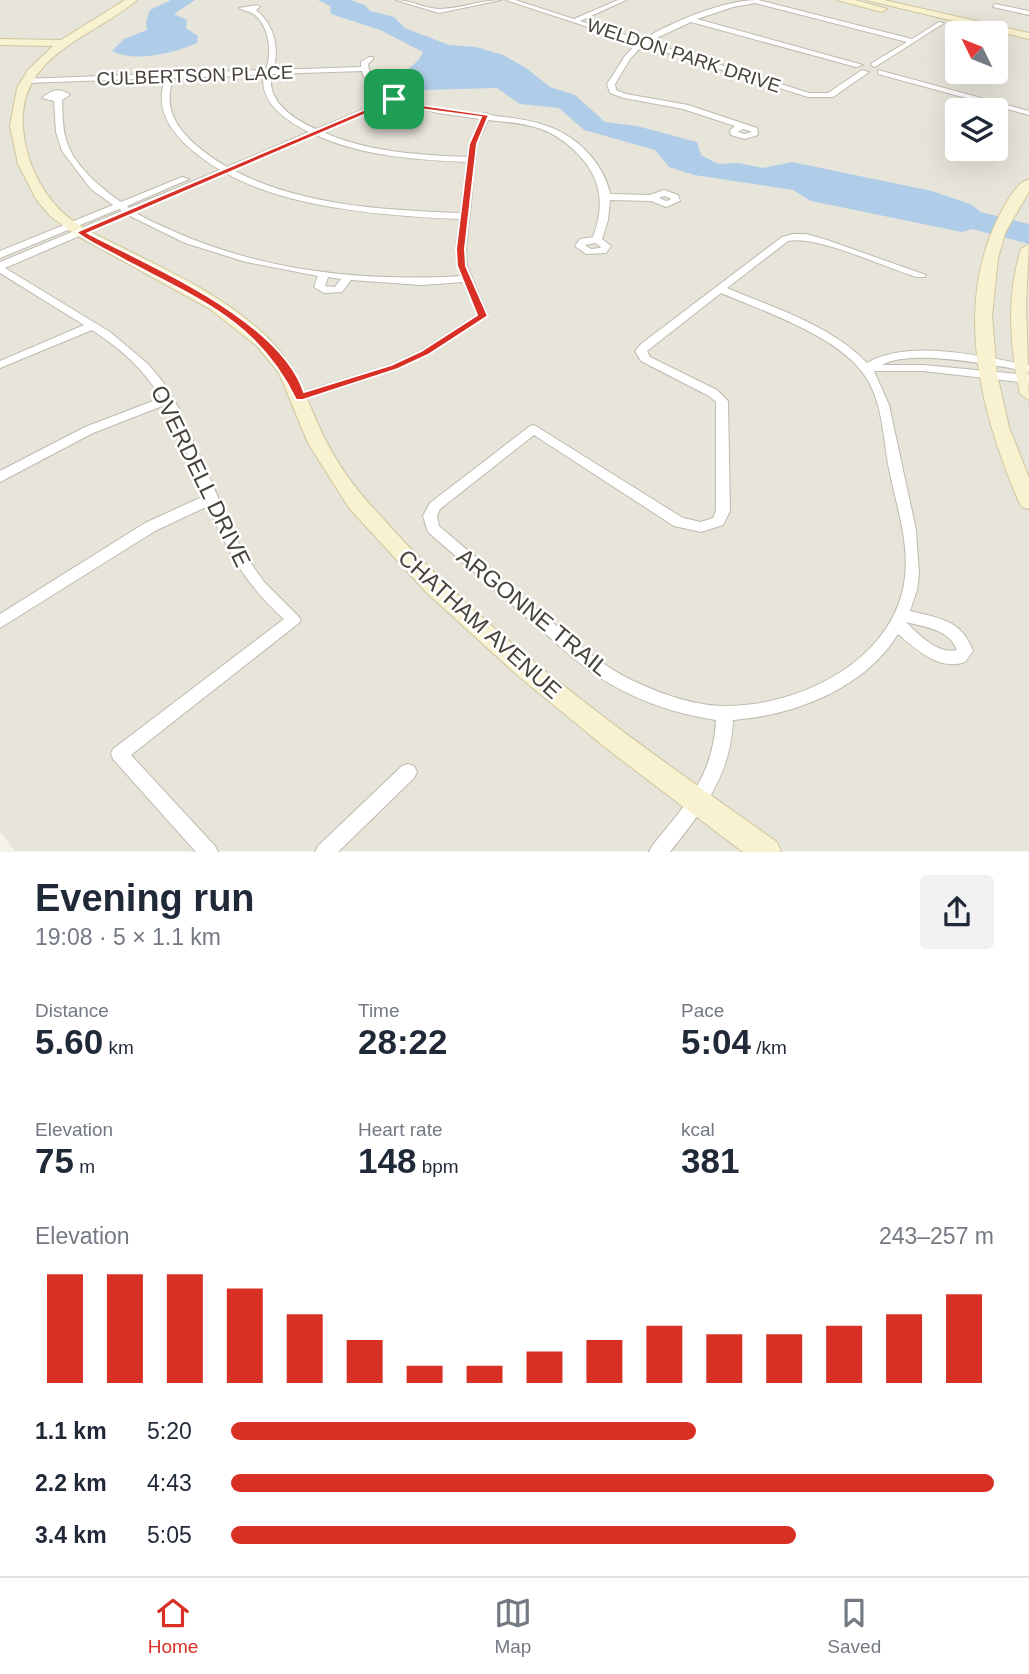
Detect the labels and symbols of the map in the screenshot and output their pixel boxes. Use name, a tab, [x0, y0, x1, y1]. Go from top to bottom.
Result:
street label: WELDON PARK DRIVE	[584, 14, 783, 97]
north arrow	[945, 21, 1008, 84]
street label: CULBERTSON PLACE	[96, 62, 294, 89]
pin	[364, 69, 424, 129]
street label: OVERDELL DRIVE	[146, 381, 256, 571]
street label: ARGONNE TRAIL	[452, 543, 614, 681]
street label: CHATHAM AVENUE	[393, 544, 567, 704]

